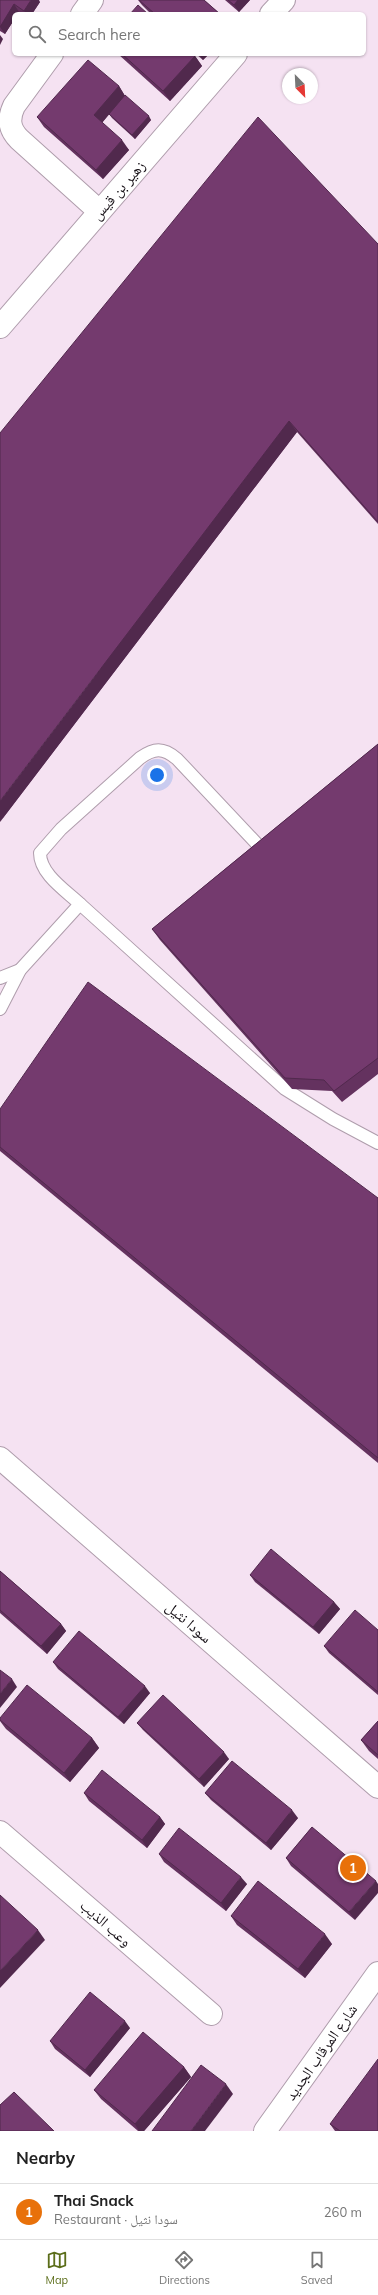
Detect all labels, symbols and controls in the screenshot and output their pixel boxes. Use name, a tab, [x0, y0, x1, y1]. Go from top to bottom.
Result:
search box	[12, 12, 366, 56]
icon: search	[26, 23, 48, 45]
text: Search here	[58, 25, 140, 44]
north arrow	[282, 68, 318, 104]
street label: زهير بن قيس	[87, 156, 150, 224]
your location	[147, 765, 167, 785]
street label: سودا نثيل	[162, 1597, 216, 1648]
pin: 1	[340, 1853, 366, 1883]
street label: وعب الذيب	[76, 1895, 136, 1951]
street label: شارع المرقاب الجديد	[281, 2000, 362, 2104]
text: Nearby	[16, 2147, 75, 2168]
text: Thai Snack	[54, 2191, 134, 2210]
text: 1	[25, 2204, 33, 2220]
text: 260 m	[324, 2204, 362, 2220]
text: Restaurant · سودا نثيل	[54, 2211, 178, 2227]
tab: Map	[45, 2249, 68, 2287]
tab: Directions	[159, 2249, 210, 2287]
tab: Saved	[301, 2249, 333, 2287]

